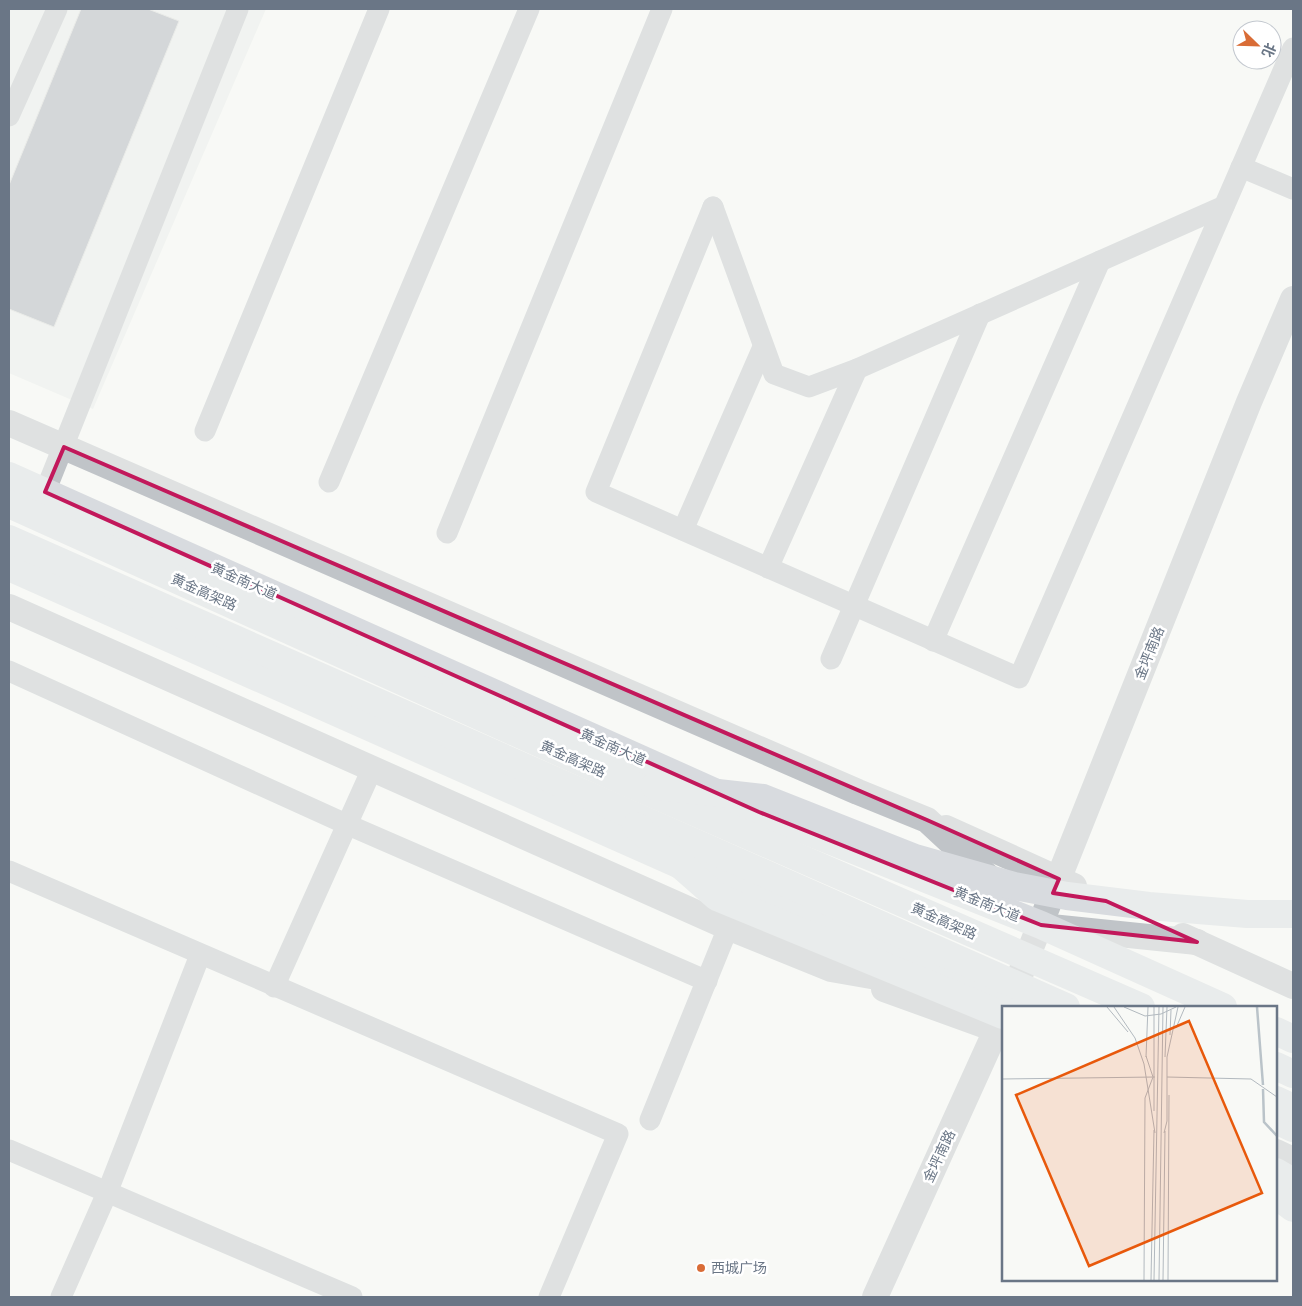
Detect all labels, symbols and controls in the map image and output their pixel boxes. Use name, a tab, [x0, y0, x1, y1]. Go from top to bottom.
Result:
north arrow	[1232, 20, 1282, 70]
text: 北	[1258, 40, 1279, 60]
street label: 黄金南大道	[208, 559, 279, 603]
street label: 黄金高架路	[168, 570, 239, 614]
street label: 金坪南路	[1131, 624, 1168, 682]
street label: 黄金南大道	[577, 725, 648, 769]
street label: 黄金高架路	[537, 737, 608, 781]
street label: 黄金南大道	[951, 883, 1022, 925]
street label: 黄金高架路	[908, 899, 979, 943]
inset map	[1002, 1006, 1277, 1281]
street label: 金坪南路	[920, 1127, 959, 1185]
place label: 西城广场	[711, 1260, 767, 1277]
marker: 西城广场	[695, 1262, 707, 1274]

